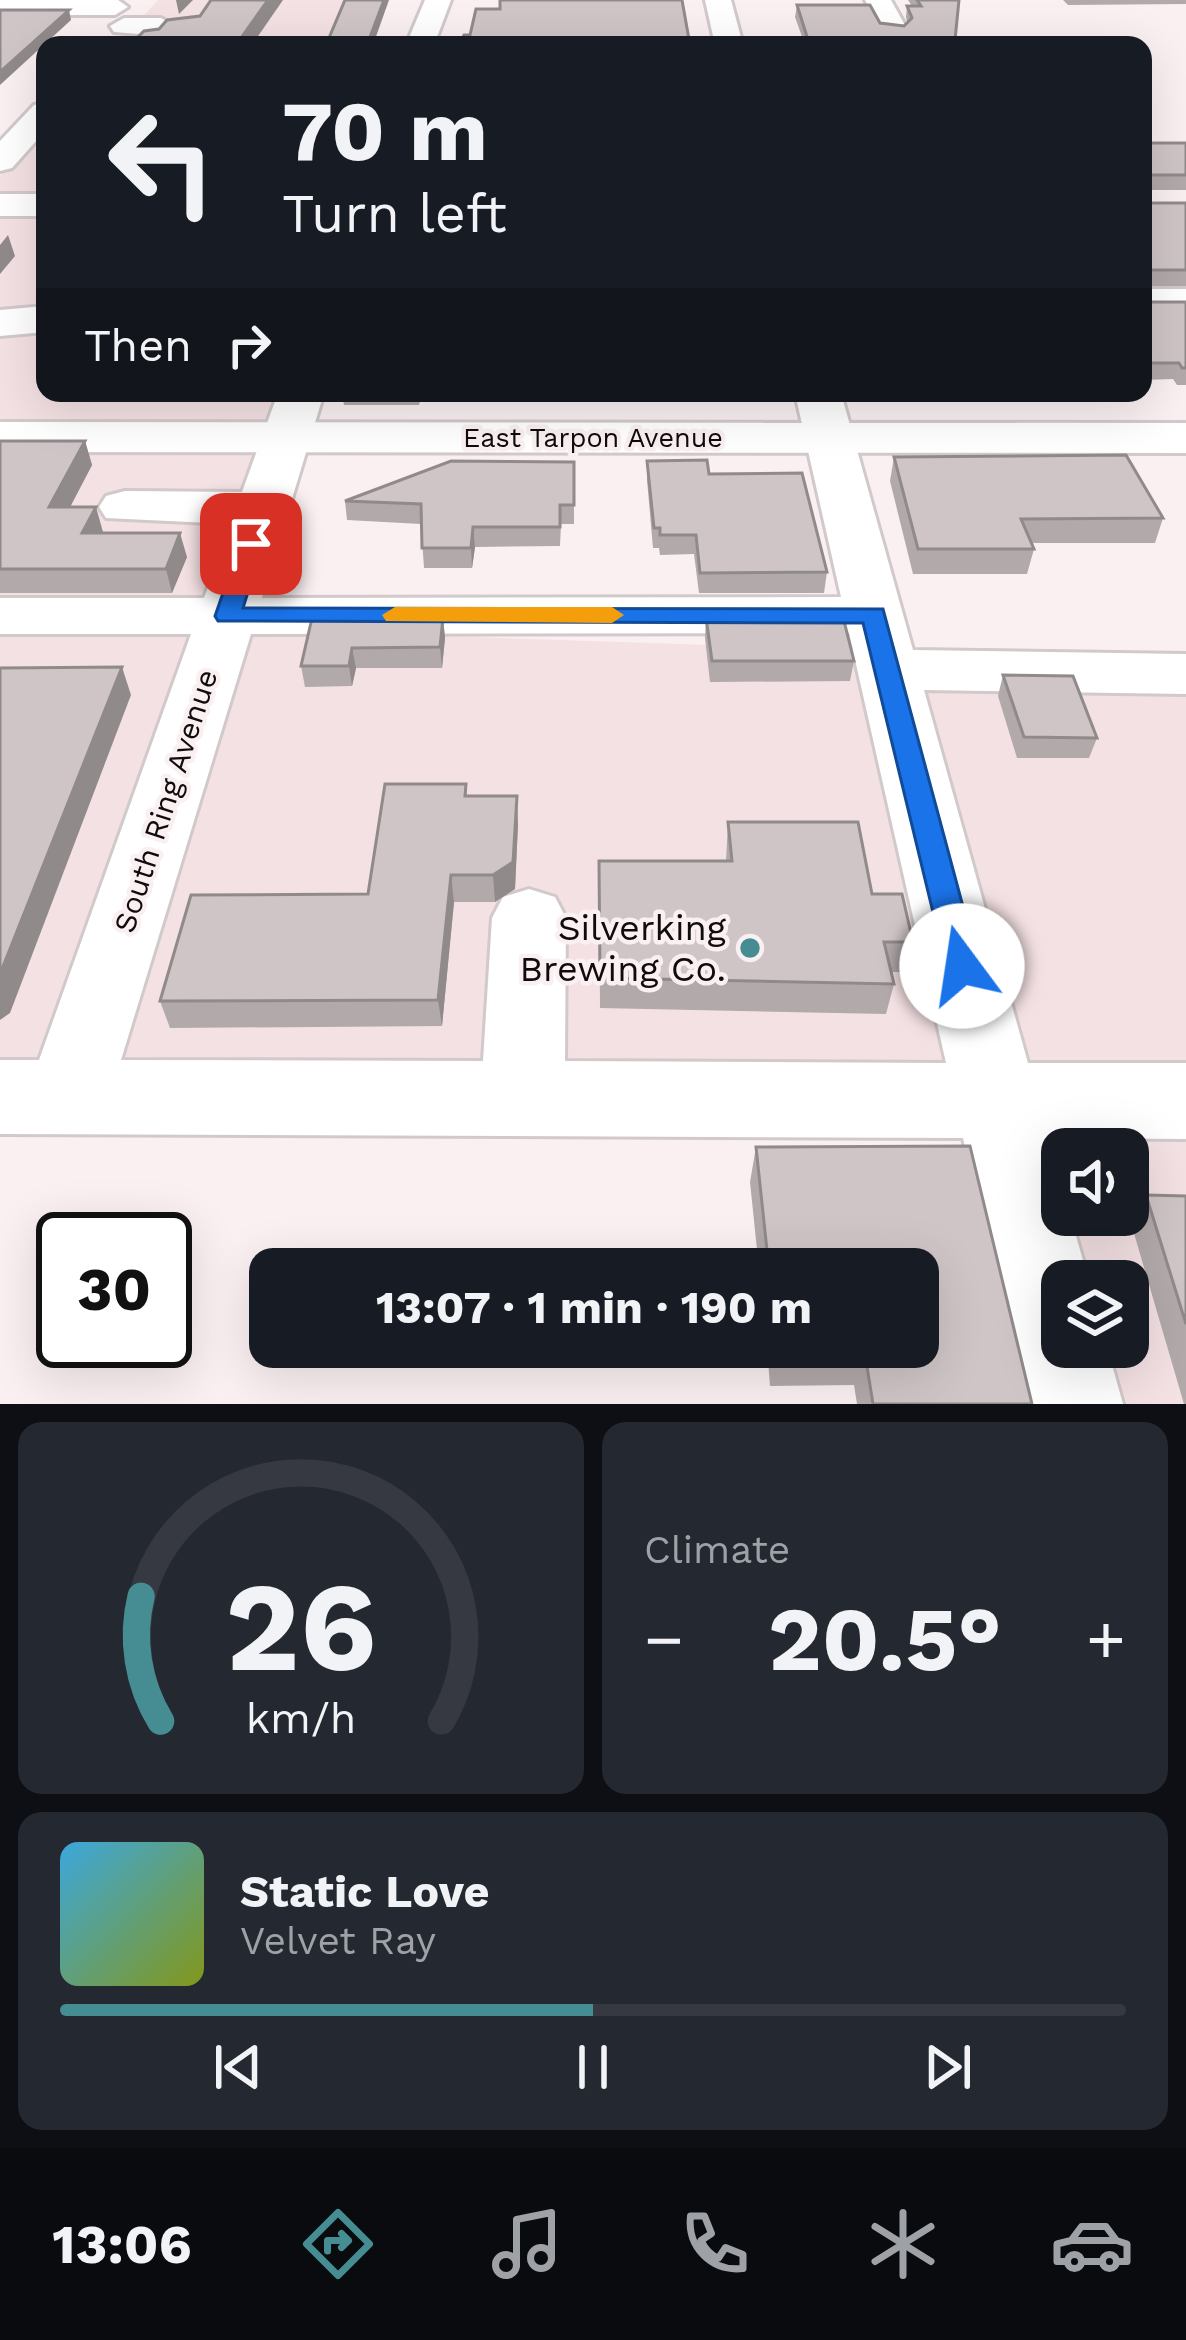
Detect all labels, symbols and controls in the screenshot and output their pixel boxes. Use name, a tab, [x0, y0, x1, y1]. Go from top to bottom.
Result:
text: 70 m	[282, 82, 488, 180]
icon: left	[84, 84, 240, 240]
text: Turn left	[282, 182, 507, 245]
icon: right	[216, 312, 282, 378]
text: Then	[84, 319, 192, 372]
street label: East Tarpon Avenue	[463, 422, 723, 454]
pin	[200, 493, 302, 595]
icon: arrive	[218, 511, 284, 577]
street label: South Ring Avenue	[106, 665, 225, 937]
position arrow	[899, 903, 1025, 1029]
place label: Silverking Brewing Co.	[520, 907, 727, 990]
marker: Silverking Brewing Co.	[737, 935, 763, 961]
map controls	[1041, 1128, 1149, 1368]
button: sound	[1041, 1128, 1149, 1236]
speed limit sign: 30	[36, 1212, 192, 1368]
button: layers	[1041, 1260, 1149, 1368]
text: 13:07 · 1 min · 190 m	[376, 1281, 812, 1334]
text: Climate	[644, 1527, 790, 1572]
text: 26	[225, 1554, 377, 1700]
text: 20.5°	[768, 1586, 1002, 1692]
text: −	[644, 1601, 684, 1678]
text: +	[1086, 1601, 1126, 1678]
text: km/h	[246, 1693, 356, 1743]
text: Static Love	[240, 1865, 490, 1918]
text: Velvet Ray	[240, 1918, 436, 1963]
icon: previous	[205, 2034, 271, 2100]
icon: pause	[560, 2034, 626, 2100]
icon: next	[915, 2034, 981, 2100]
icon: directions	[296, 2202, 380, 2286]
icon: music	[485, 2202, 569, 2286]
icon: phone	[673, 2202, 757, 2286]
icon: climate	[861, 2202, 945, 2286]
icon: car	[1050, 2202, 1134, 2286]
text: 13:06	[52, 2213, 192, 2276]

